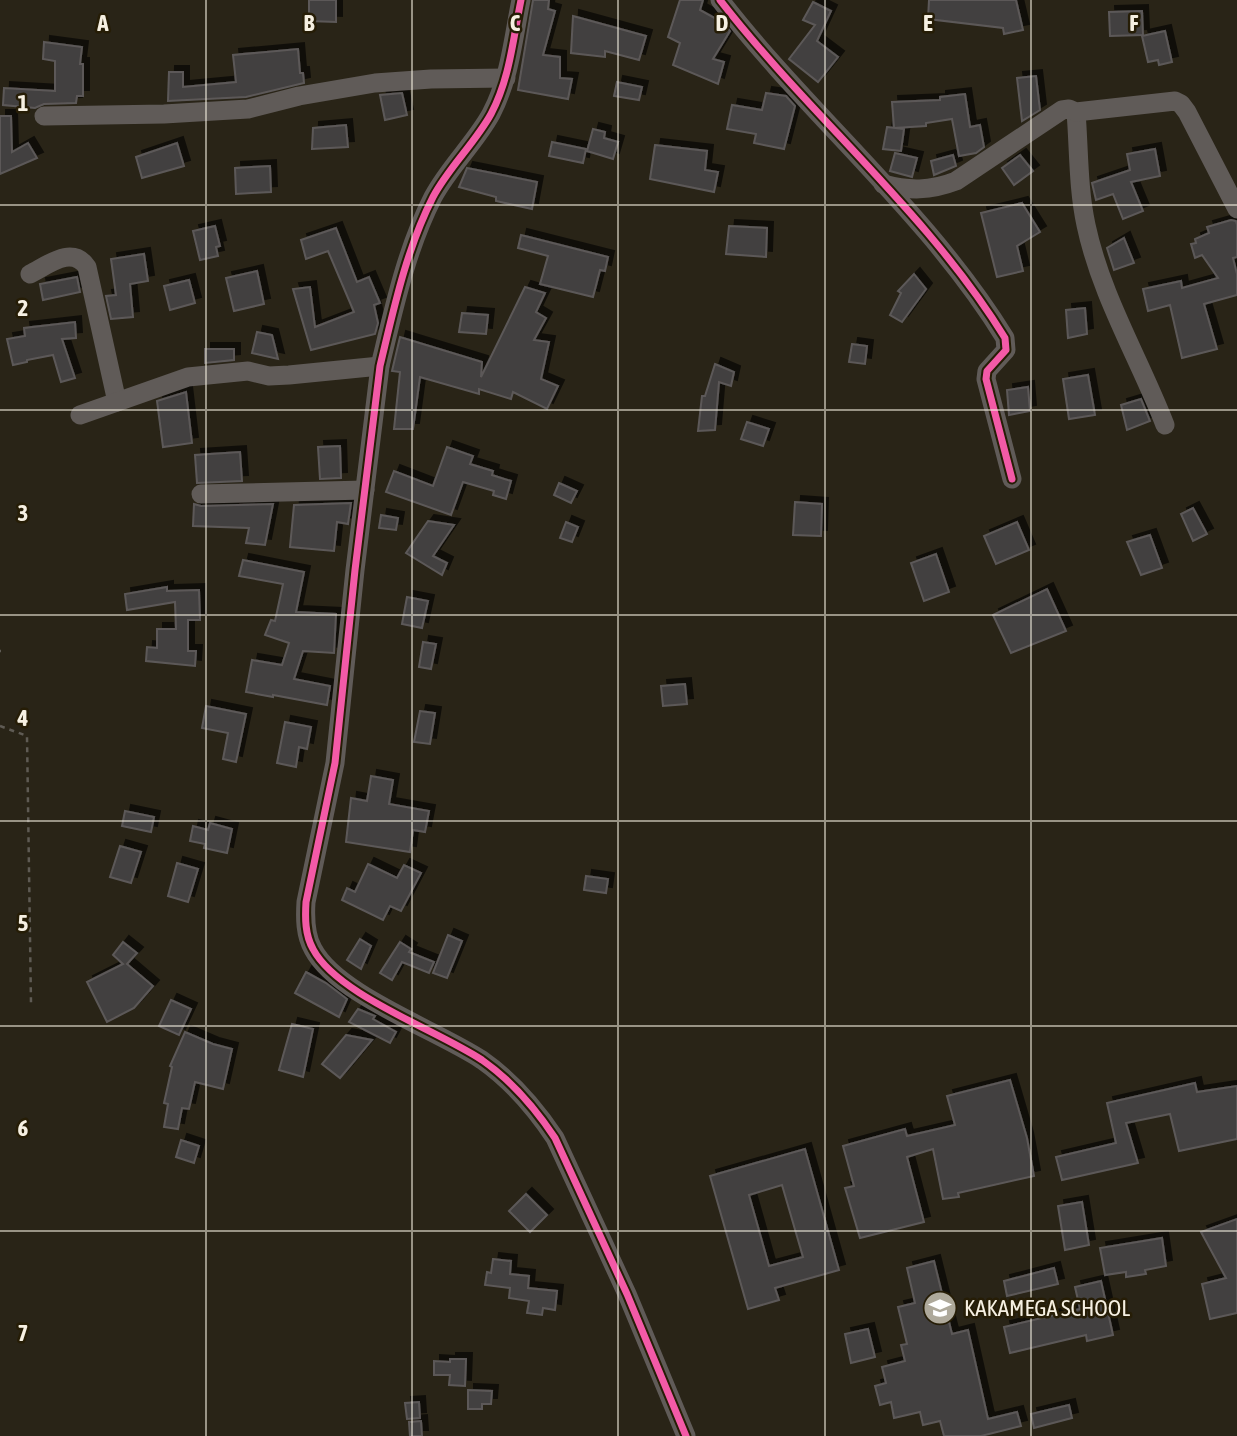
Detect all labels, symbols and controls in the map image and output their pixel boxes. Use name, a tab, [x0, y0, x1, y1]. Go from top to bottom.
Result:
text: A	[96, 10, 109, 36]
text: B	[304, 10, 315, 36]
text: C	[510, 10, 521, 36]
text: D	[716, 10, 729, 36]
text: E	[923, 10, 933, 36]
text: F	[1129, 10, 1139, 36]
text: 1	[18, 90, 29, 116]
text: 2	[18, 295, 28, 321]
text: 3	[18, 500, 28, 526]
text: 4	[17, 705, 29, 731]
text: 5	[18, 910, 29, 936]
text: 6	[18, 1115, 29, 1141]
school or university icon: KAKAMEGA SCHOOL	[921, 1289, 959, 1327]
place label: KAKAMEGA SCHOOL	[964, 1295, 1130, 1321]
text: 7	[18, 1320, 28, 1346]

